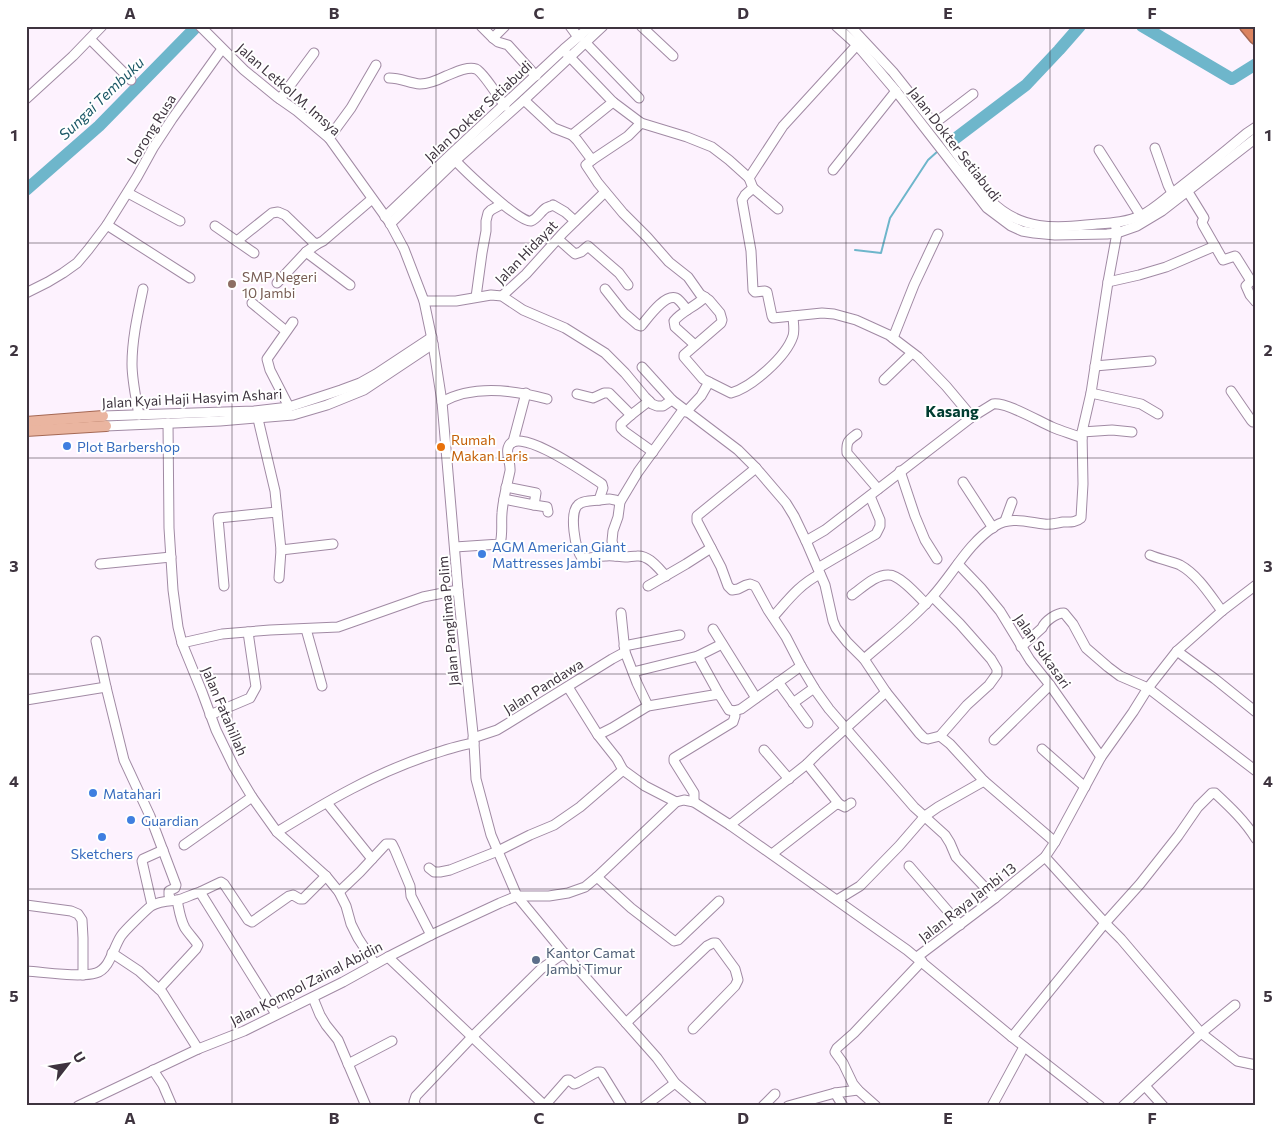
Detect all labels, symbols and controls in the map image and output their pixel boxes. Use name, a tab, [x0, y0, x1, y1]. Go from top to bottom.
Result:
text: A	[124, 3, 136, 22]
text: B	[329, 3, 340, 22]
text: C	[534, 3, 545, 22]
text: D	[737, 3, 749, 22]
text: E	[943, 3, 953, 22]
text: F	[1147, 3, 1157, 22]
street label: Jalan Letkol M. Imsya	[234, 39, 344, 139]
water label: Sungai Tembuku	[55, 52, 148, 143]
street label: Jalan Dokter Setiabudi	[421, 57, 535, 165]
street label: Jalan Dokter Setiabudi	[905, 83, 1005, 205]
street label: Lorong Rusa	[123, 91, 179, 167]
text: 1	[10, 125, 18, 144]
text: 1	[1264, 125, 1272, 144]
street label: Jalan Hidayat	[491, 216, 561, 288]
place label: SMP Negeri 10 Jambi	[242, 268, 317, 301]
marker: SMP Negeri 10 Jambi	[226, 278, 238, 290]
text: 2	[9, 340, 19, 359]
text: 2	[1263, 340, 1273, 359]
street label: Jalan Kyai Haji Hasyim Ashari	[101, 385, 283, 411]
district label: Kasang	[925, 401, 979, 420]
place label: Rumah Makan Laris	[451, 431, 528, 464]
place label: Plot Barbershop	[77, 438, 180, 455]
marker: Plot Barbershop	[61, 440, 73, 452]
marker: Rumah Makan Laris	[435, 441, 447, 453]
place label: AGM American Giant Mattresses Jambi	[492, 538, 626, 571]
marker: AGM American Giant Mattresses Jambi	[476, 548, 488, 560]
street label: Jalan Panglima Polim	[434, 555, 462, 687]
text: 3	[9, 556, 19, 575]
text: 3	[1263, 556, 1273, 575]
street label: Jalan Sukasari	[1011, 611, 1075, 691]
street label: Jalan Pandawa	[500, 655, 586, 717]
street label: Jalan Fatahillah	[199, 664, 251, 758]
text: 4	[9, 771, 19, 790]
text: 4	[1263, 771, 1273, 790]
place label: Matahari	[103, 785, 161, 802]
marker: Matahari	[87, 787, 99, 799]
place label: Guardian	[141, 812, 199, 829]
marker: Guardian	[125, 814, 137, 826]
marker: Sketchers	[96, 831, 108, 843]
place label: Sketchers	[71, 845, 133, 862]
street label: Jalan Raya Jambi 13	[915, 859, 1019, 945]
street label: Jalan Kompol Zainal Abidin	[227, 937, 385, 1029]
place label: Kantor Camat Jambi Timur	[546, 944, 635, 977]
marker: Kantor Camat Jambi Timur	[530, 954, 542, 966]
text: 5	[9, 986, 19, 1005]
text: 5	[1263, 986, 1273, 1005]
north arrow	[42, 1040, 92, 1090]
text: U	[70, 1048, 89, 1066]
text: A	[124, 1108, 136, 1127]
text: B	[329, 1108, 340, 1127]
text: C	[534, 1108, 545, 1127]
text: D	[737, 1108, 749, 1127]
text: E	[943, 1108, 953, 1127]
text: F	[1147, 1108, 1157, 1127]

